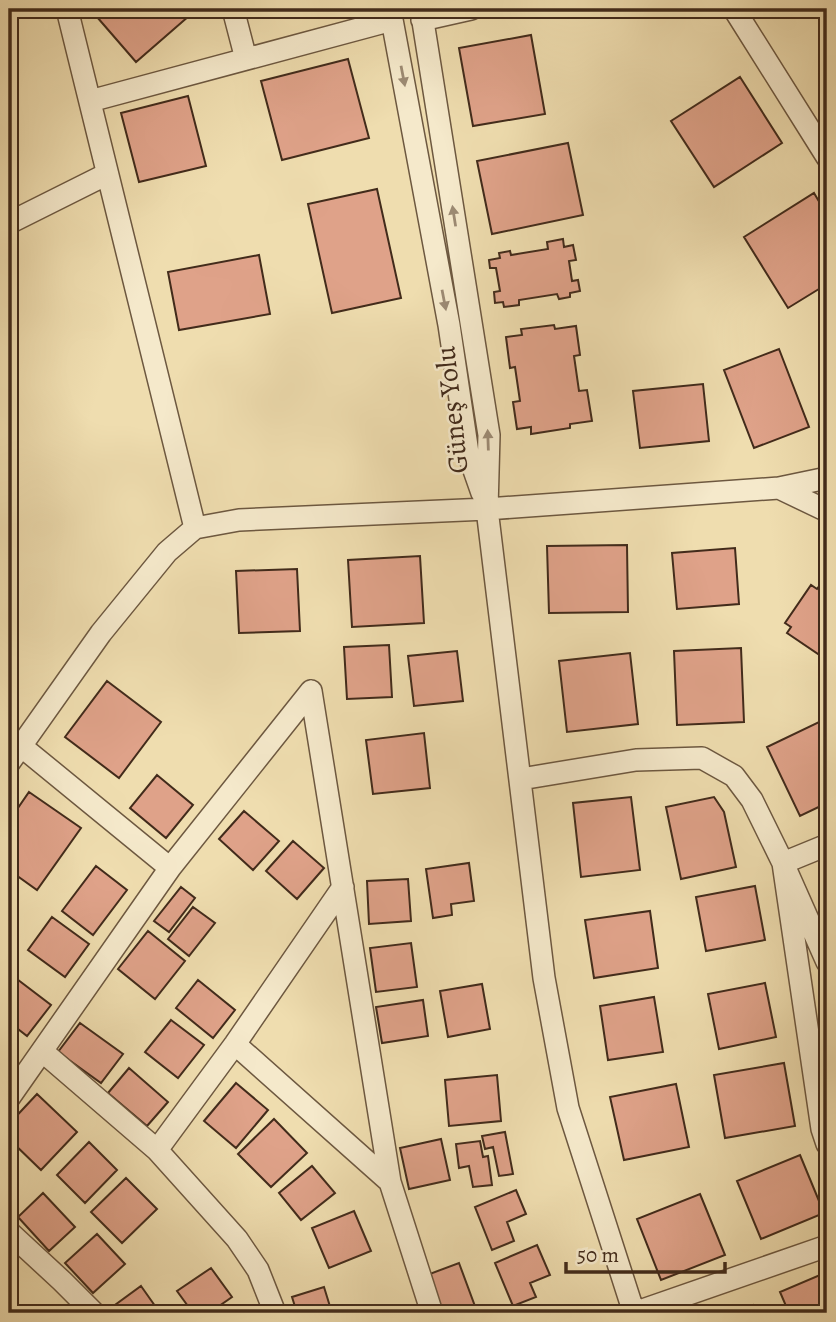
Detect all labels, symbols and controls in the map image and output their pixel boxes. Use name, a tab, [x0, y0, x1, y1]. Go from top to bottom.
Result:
one-way arrow	[397, 65, 408, 87]
one-way arrow	[448, 205, 459, 227]
one-way arrow	[439, 289, 450, 311]
street label: Güneş Yolu	[426, 344, 478, 476]
one-way arrow	[482, 429, 494, 451]
scale bar	[566, 1231, 726, 1275]
text: 50 m	[577, 1241, 619, 1269]

